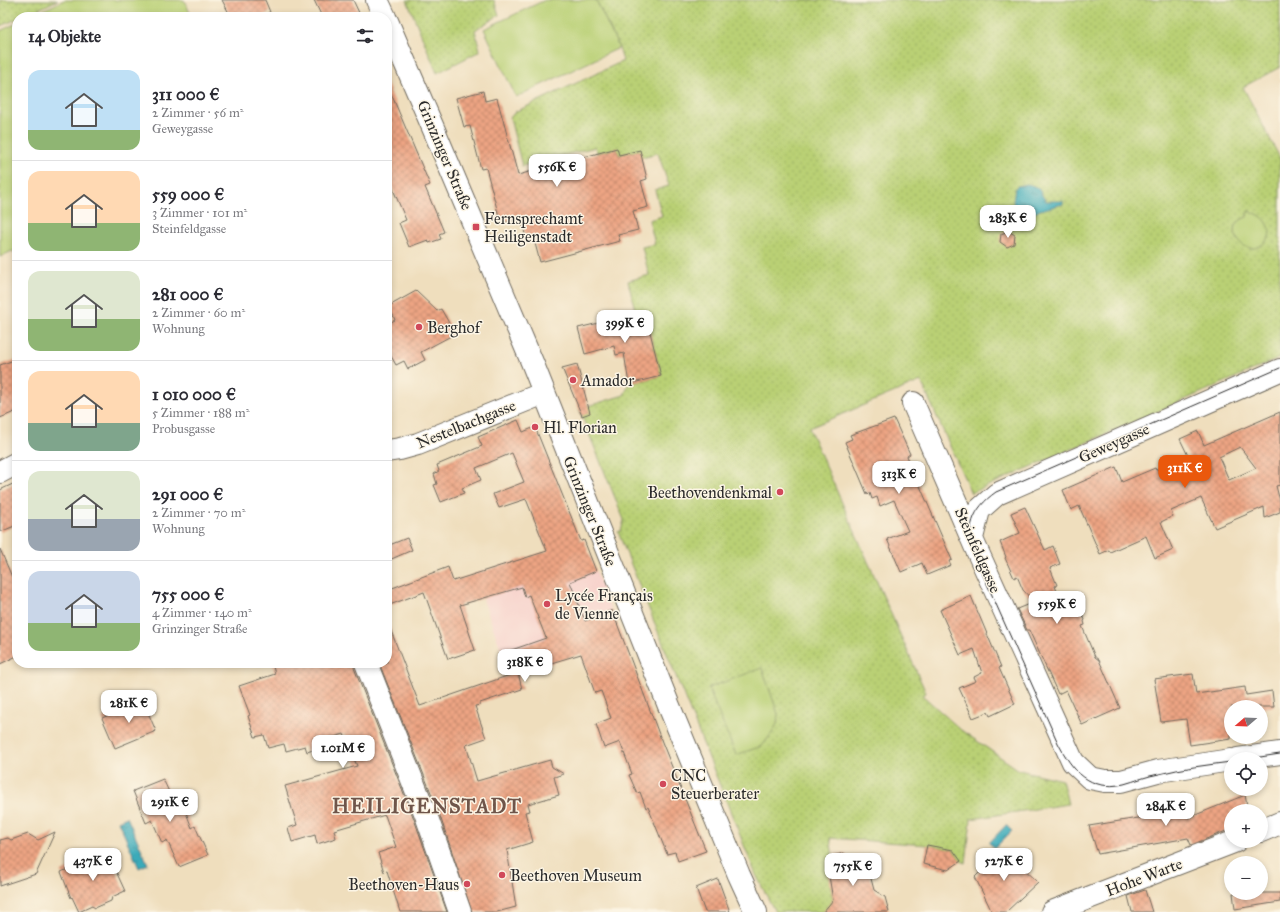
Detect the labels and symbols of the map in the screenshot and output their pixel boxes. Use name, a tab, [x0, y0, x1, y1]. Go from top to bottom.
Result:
street label: Grinzinger Straße	[412, 97, 477, 213]
pin: 556K €	[524, 154, 590, 188]
pin: 283K €	[975, 205, 1041, 239]
place label: Fernsprechamt Heiligenstadt	[484, 209, 583, 247]
marker: Fernsprechamt Heiligenstadt	[471, 222, 481, 232]
pin: 399K €	[592, 310, 658, 344]
place label: Berghof	[427, 318, 483, 338]
marker: Berghof	[414, 322, 424, 332]
place label: Amador	[580, 371, 634, 390]
marker: Amador	[568, 375, 578, 385]
street label: Nestelbachgasse	[414, 395, 519, 453]
place label: Hl. Florian	[543, 418, 617, 437]
street label: Geweygasse	[1076, 419, 1153, 468]
marker: Hl. Florian	[530, 422, 540, 432]
street label: Grinzinger Straße	[558, 453, 621, 570]
pin: 311K €	[1152, 455, 1218, 489]
pin: 313K €	[866, 461, 932, 495]
place label: Beethovendenkmal	[647, 483, 773, 502]
marker: Beethovendenkmal	[775, 487, 785, 497]
street label: Steinfeldgasse	[950, 504, 1005, 596]
place label: Lycée Français de Vienne	[555, 586, 653, 623]
pin: 559K €	[1024, 591, 1090, 625]
marker: Lycée Français de Vienne	[542, 599, 552, 609]
pin: 318K €	[492, 649, 558, 683]
pin: 281K €	[96, 690, 162, 724]
north arrow	[1224, 700, 1268, 744]
pin: 1.01M €	[306, 735, 380, 769]
place label: CNC Steuerberater	[671, 766, 759, 803]
marker: CNC Steuerberater	[658, 779, 668, 789]
pin: 291K €	[137, 789, 203, 823]
pin: 284K €	[1133, 793, 1199, 827]
district label: HEILIGENSTADT	[332, 794, 522, 818]
pin: 437K €	[60, 848, 126, 882]
pin: 527K €	[971, 848, 1037, 882]
pin: 755K €	[820, 853, 886, 887]
street label: Hohe Warte	[1103, 854, 1185, 900]
place label: Beethoven Museum	[510, 866, 643, 885]
marker: Beethoven Museum	[497, 870, 507, 880]
place label: Beethoven-Haus	[348, 875, 459, 894]
marker: Beethoven-Haus	[462, 879, 472, 889]

